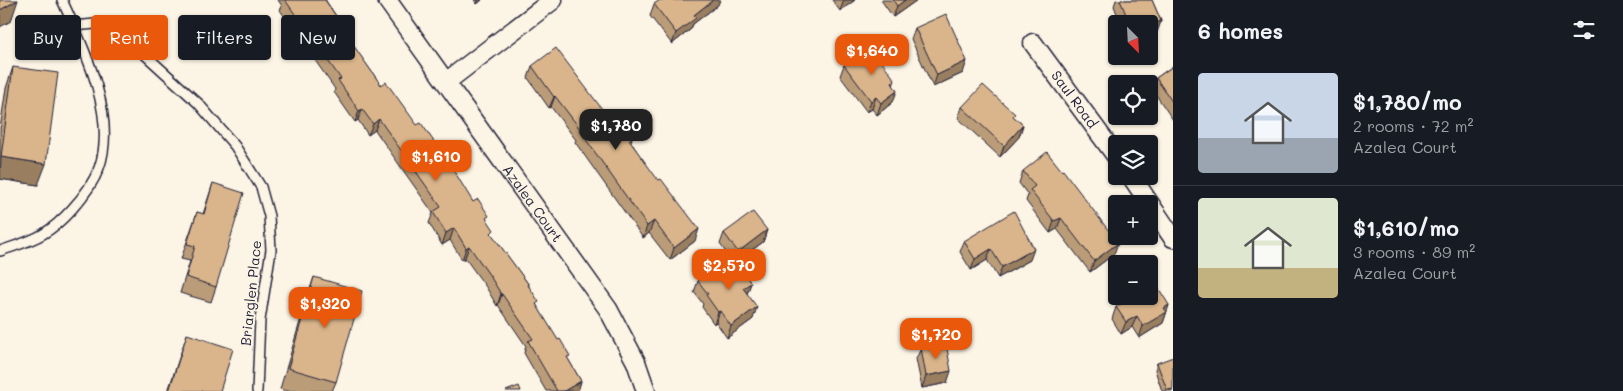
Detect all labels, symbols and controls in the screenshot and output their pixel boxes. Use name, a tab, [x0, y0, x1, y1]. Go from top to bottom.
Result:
chip: Buy	[15, 15, 81, 60]
chip: Rent	[91, 15, 168, 60]
chip: Filters	[178, 15, 271, 60]
chip: New	[281, 15, 355, 60]
north arrow	[1108, 15, 1158, 65]
map controls	[1108, 15, 1158, 305]
icon: filters	[1570, 16, 1598, 44]
text: 6 homes	[1198, 17, 1283, 44]
pin: $1,640	[831, 34, 913, 76]
text: $1,640	[846, 39, 898, 60]
street label: Saul Road	[1047, 66, 1102, 132]
button: locate	[1108, 75, 1158, 125]
text: $1,780/mo	[1353, 88, 1462, 115]
icon: home	[1238, 93, 1298, 153]
pin: $1,780	[575, 108, 657, 151]
text: $1,780	[590, 114, 642, 135]
text: 2 rooms · 72 m²	[1353, 115, 1474, 136]
button: layers	[1108, 135, 1158, 185]
text: Azalea Court	[1353, 136, 1457, 157]
pin: $1,610	[395, 140, 477, 182]
text: $1,610	[412, 145, 460, 166]
street label: Azalea Court	[499, 161, 567, 246]
button: +	[1108, 195, 1158, 245]
text: $1,610/mo	[1353, 214, 1459, 241]
icon: home	[1238, 218, 1298, 278]
street label: Briarglen Place	[236, 239, 265, 347]
text: 3 rooms · 89 m²	[1353, 241, 1475, 262]
pin: $2,570	[688, 248, 770, 291]
text: $2,570	[703, 254, 755, 275]
button: −	[1108, 255, 1158, 305]
text: Azalea Court	[1353, 262, 1457, 283]
pin: $1,320	[284, 286, 366, 329]
text: $1,320	[300, 292, 350, 313]
pin: $1,720	[895, 318, 977, 360]
text: $1,720	[911, 323, 961, 344]

